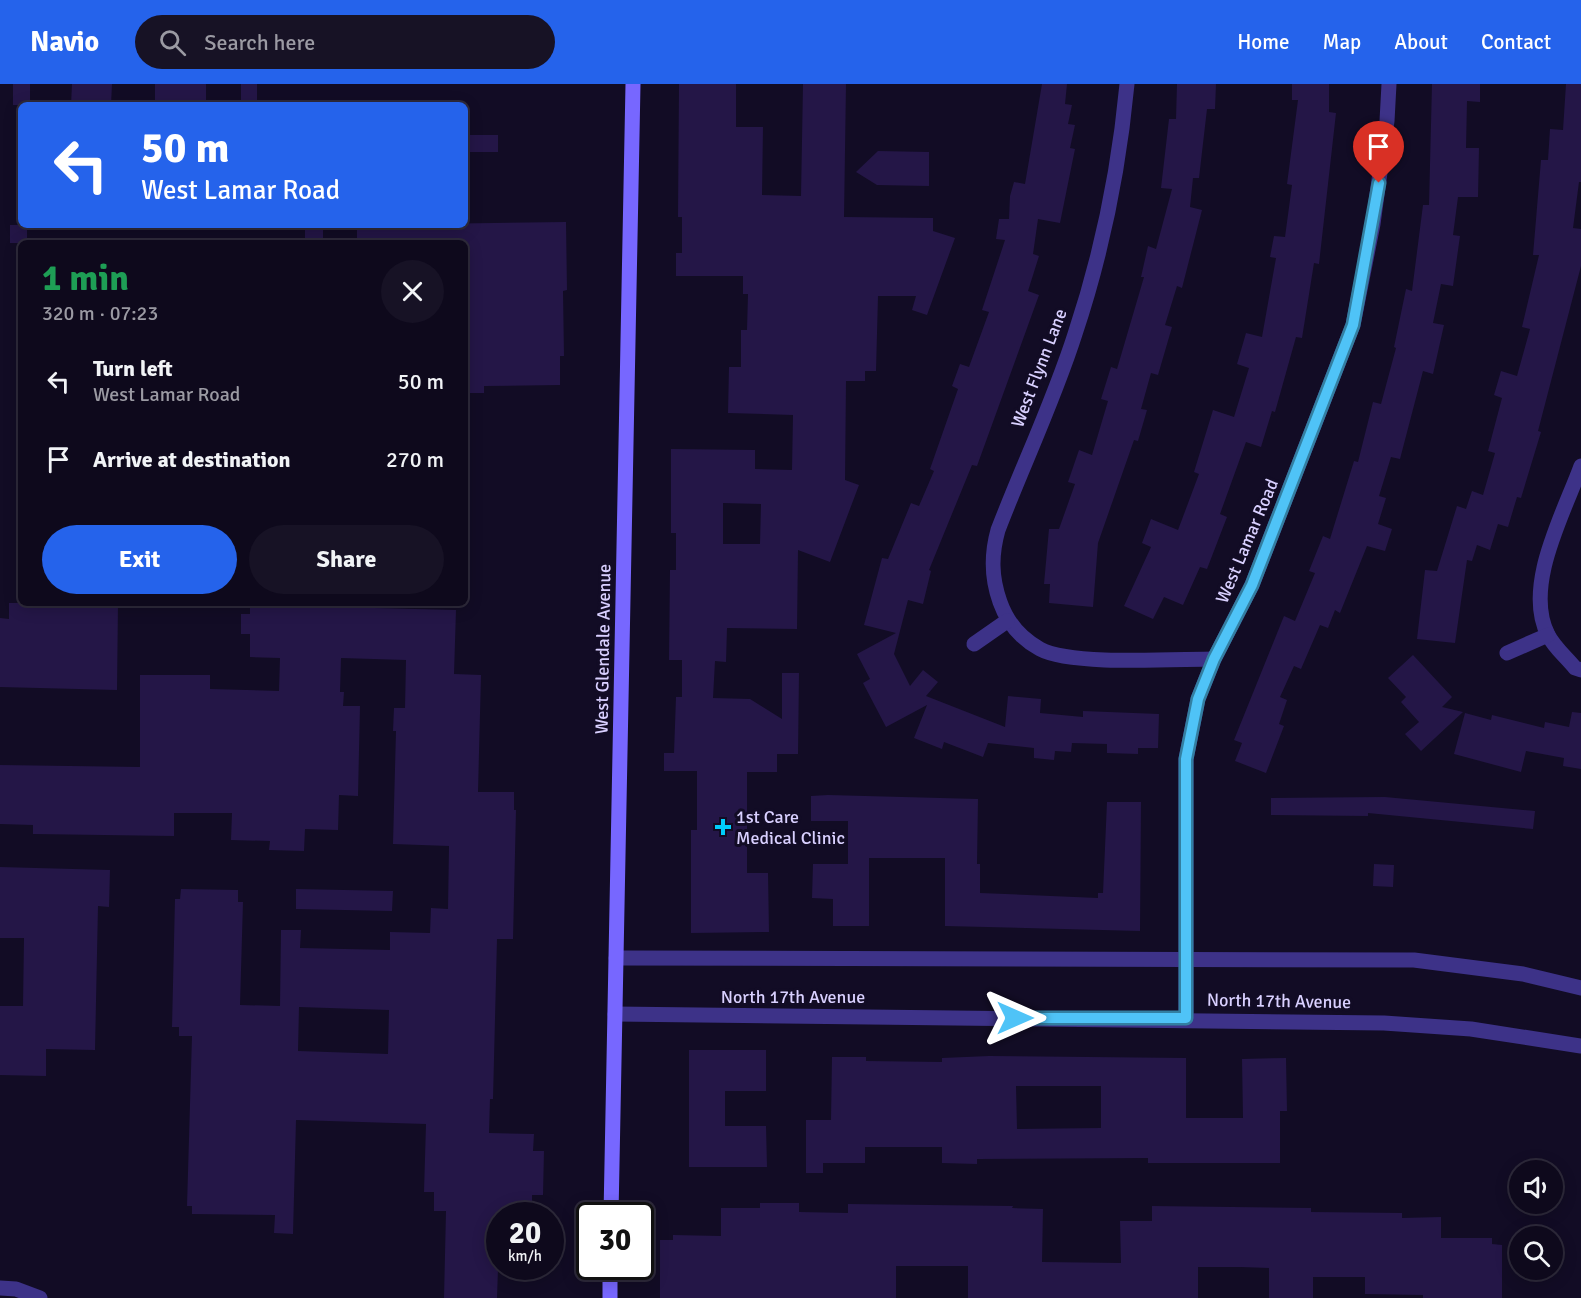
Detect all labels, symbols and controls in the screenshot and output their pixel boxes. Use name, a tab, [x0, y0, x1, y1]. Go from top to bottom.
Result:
search box	[135, 15, 555, 69]
text: Navio	[30, 25, 99, 59]
icon: search	[156, 26, 189, 59]
text: Search here	[204, 29, 315, 56]
text: Home	[1237, 29, 1290, 55]
text: Map	[1323, 29, 1361, 55]
text: About	[1394, 29, 1448, 55]
text: Contact	[1481, 29, 1551, 55]
pin	[1353, 121, 1404, 183]
text: 50 m	[141, 123, 230, 174]
icon: left	[42, 126, 120, 204]
icon: arrive	[1362, 130, 1395, 163]
text: West Lamar Road	[141, 174, 340, 207]
text: 1 min	[42, 256, 129, 301]
button: close	[381, 260, 444, 323]
text: 320 m · 07:23	[42, 301, 158, 326]
street label: West Flynn Lane	[1006, 306, 1072, 430]
text: Turn left	[93, 355, 173, 382]
icon: left	[42, 365, 75, 398]
text: 50 m	[398, 368, 444, 395]
text: West Lamar Road	[93, 382, 240, 407]
icon: arrive	[42, 443, 75, 476]
text: Arrive at destination	[93, 446, 290, 473]
text: 270 m	[386, 446, 444, 473]
street label: West Lamar Road	[1211, 476, 1283, 606]
button: Exit	[42, 525, 237, 594]
button: Share	[249, 525, 444, 594]
street label: West Glendale Avenue	[591, 564, 615, 734]
place label: 1st Care Medical Clinic	[736, 806, 845, 849]
marker: 1st Care Medical Clinic	[714, 818, 732, 836]
street label: North 17th Avenue	[721, 986, 865, 1008]
position arrow	[983, 986, 1047, 1050]
street label: North 17th Avenue	[1207, 989, 1351, 1013]
map controls	[1509, 1160, 1563, 1280]
button: sound	[1509, 1160, 1563, 1214]
speed limit sign: 30	[576, 1202, 654, 1280]
text: 20	[509, 1215, 541, 1252]
button: search	[1509, 1226, 1563, 1280]
text: km/h	[508, 1247, 542, 1265]

